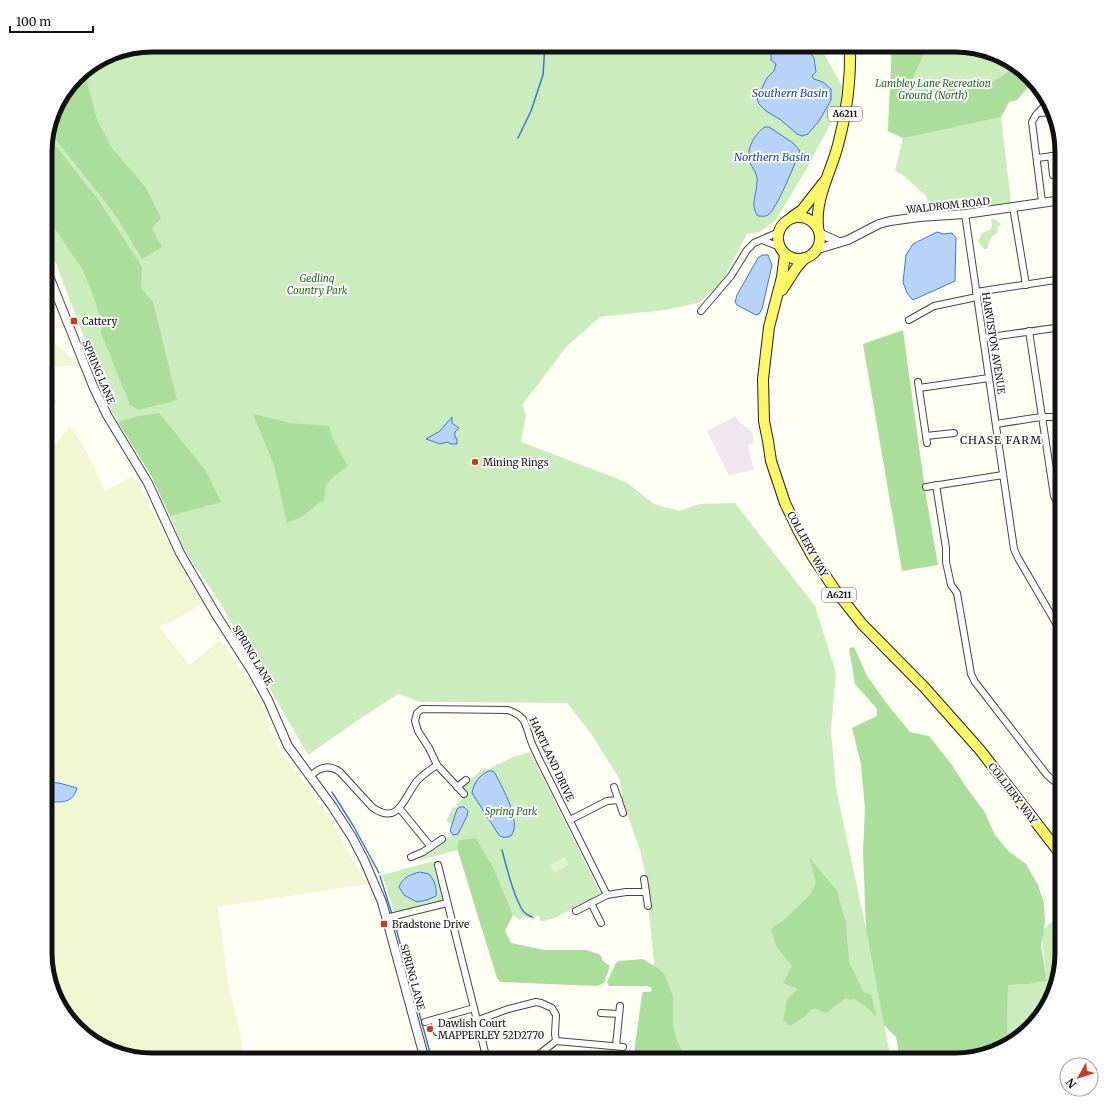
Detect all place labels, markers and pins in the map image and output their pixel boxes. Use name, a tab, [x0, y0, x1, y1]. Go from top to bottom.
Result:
place label: Cattery	[82, 315, 117, 328]
marker: Cattery	[69, 316, 79, 326]
place label: Mining Rings	[483, 456, 549, 469]
marker: Mining Rings	[470, 457, 480, 467]
place label: Bradstone Drive	[392, 918, 469, 931]
marker: Bradstone Drive	[379, 919, 389, 929]
place label: Dawlish Court MAPPERLEY 52D2770	[438, 1017, 544, 1042]
marker: Dawlish Court MAPPERLEY 52D2770	[425, 1024, 435, 1034]

